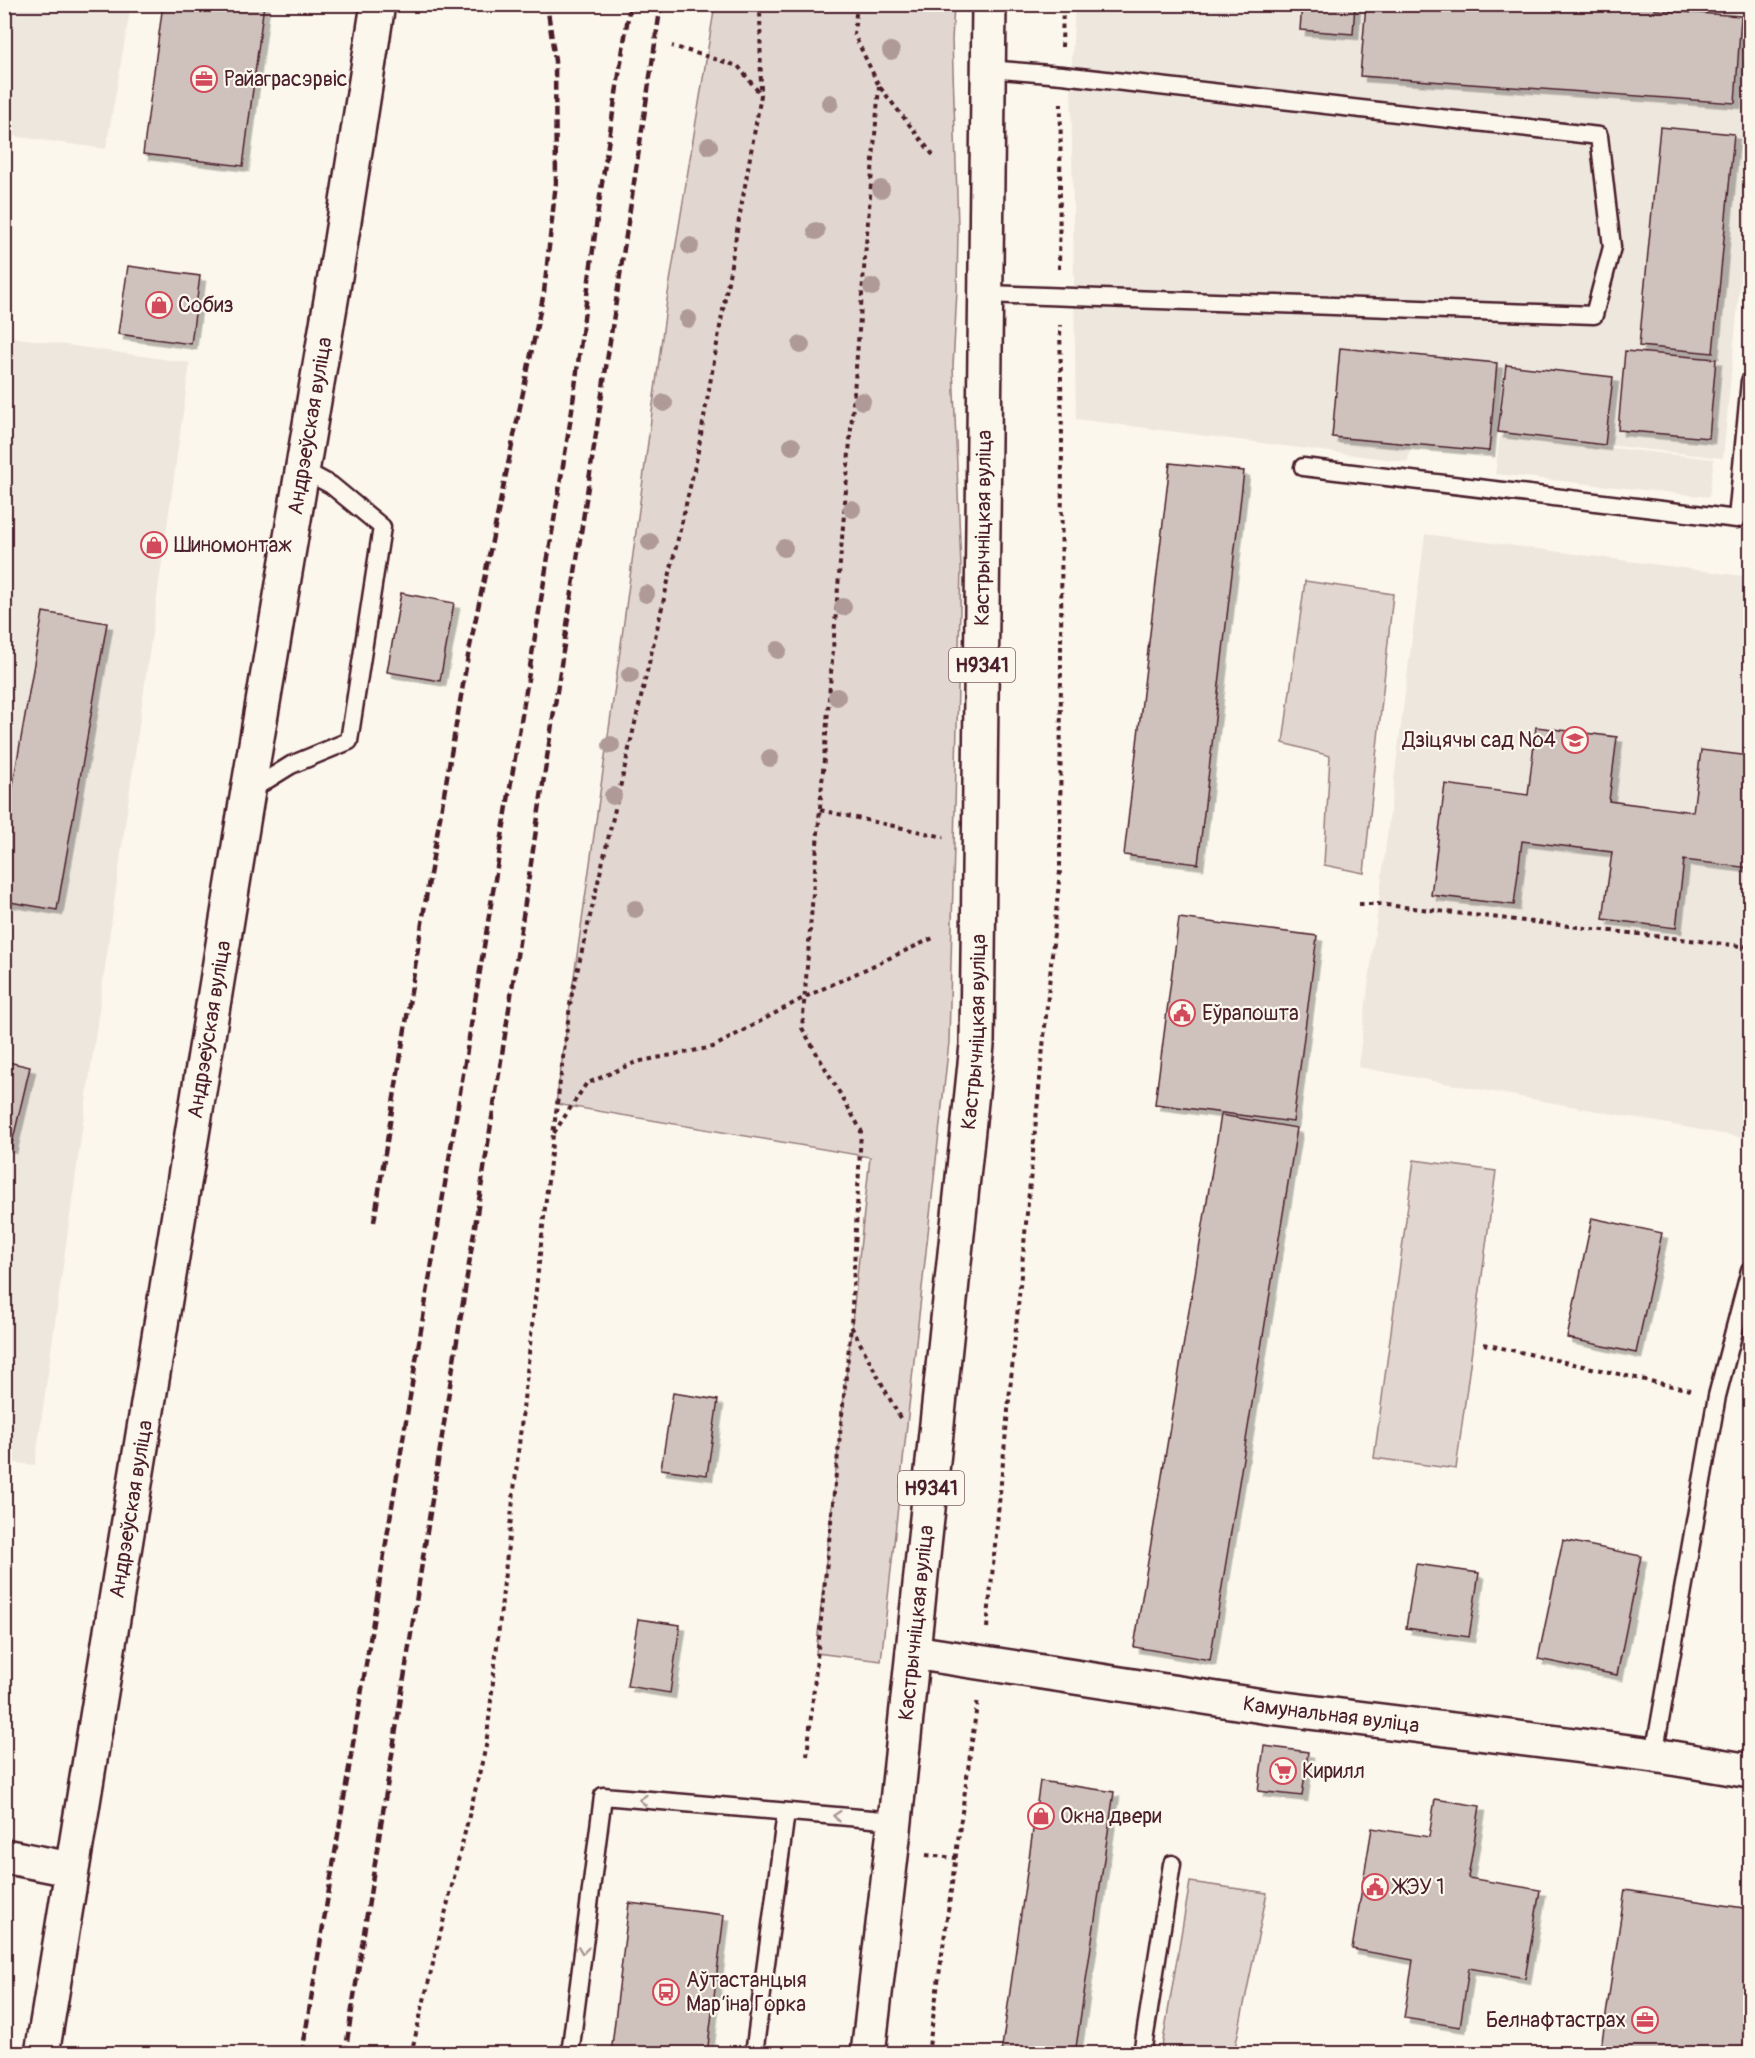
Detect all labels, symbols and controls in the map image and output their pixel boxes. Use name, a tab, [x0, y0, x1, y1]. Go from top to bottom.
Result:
office icon: Райаграсэрвіс	[189, 64, 219, 94]
place label: Райаграсэрвіс	[224, 66, 347, 93]
shop icon: Собиз	[144, 290, 174, 320]
place label: Собиз	[178, 292, 234, 319]
street label: Андрэеўская вуліца	[282, 335, 339, 517]
street label: Кастрычніцкая вуліца	[969, 430, 998, 626]
shop icon: Шиномонтаж	[139, 530, 169, 560]
place label: Шиномонтаж	[174, 532, 292, 559]
road number: Н9341	[949, 648, 1015, 682]
school or university icon: Дзіцячы сад №4	[1560, 725, 1590, 755]
place label: Дзіцячы сад №4	[1402, 727, 1556, 754]
street label: Кастрычніцкая вуліца	[955, 934, 992, 1131]
street label: Андрэеўская вуліца	[182, 939, 237, 1121]
public building icon: Еўрапошта	[1167, 998, 1197, 1028]
place label: Еўрапошта	[1202, 1000, 1299, 1027]
street label: Андрэеўская вуліца	[104, 1418, 159, 1600]
road number: Н9341	[898, 1471, 964, 1505]
street label: Кастрычніцкая вуліца	[893, 1524, 940, 1722]
street label: Камунальная вуліца	[1241, 1690, 1421, 1740]
supermarket icon: Кирилл	[1268, 1756, 1298, 1786]
place label: Кирилл	[1302, 1758, 1365, 1785]
one-way arrow	[638, 1794, 647, 1807]
shop icon: Окна двери	[1026, 1801, 1056, 1831]
place label: Окна двери	[1060, 1803, 1162, 1830]
one-way arrow	[833, 1810, 842, 1823]
public building icon: ЖЭУ 1	[1360, 1872, 1390, 1902]
place label: ЖЭУ 1	[1391, 1874, 1445, 1901]
one-way arrow	[578, 1945, 590, 1954]
place label: Аўтастанцыя Марʼіна Горка	[686, 1967, 807, 2018]
bus stop icon: Аўтастанцыя Марʼіна Горка	[651, 1977, 681, 2007]
office icon: Белнафтастрах	[1630, 2005, 1660, 2035]
place label: Белнафтастрах	[1486, 2007, 1626, 2034]

